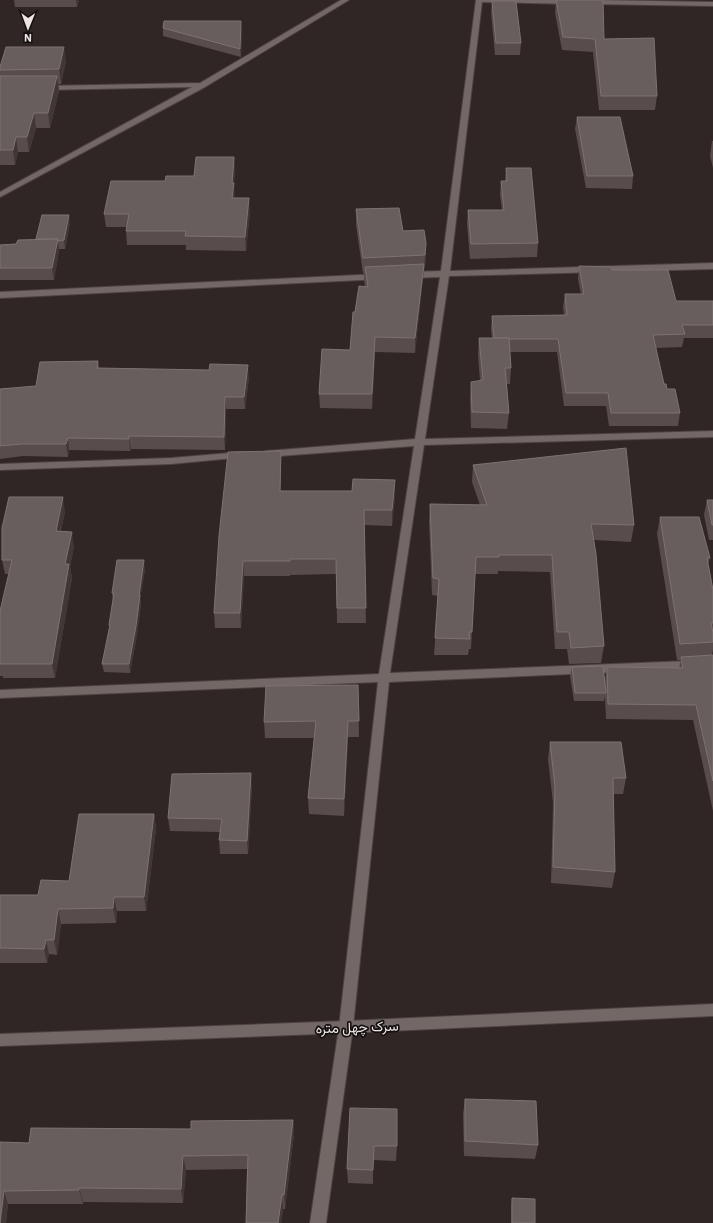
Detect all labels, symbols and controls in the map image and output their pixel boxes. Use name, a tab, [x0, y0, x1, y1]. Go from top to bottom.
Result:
north arrow	[8, 8, 48, 48]
text: N	[24, 31, 32, 45]
street label: سرک چهل متره	[315, 1017, 399, 1038]

